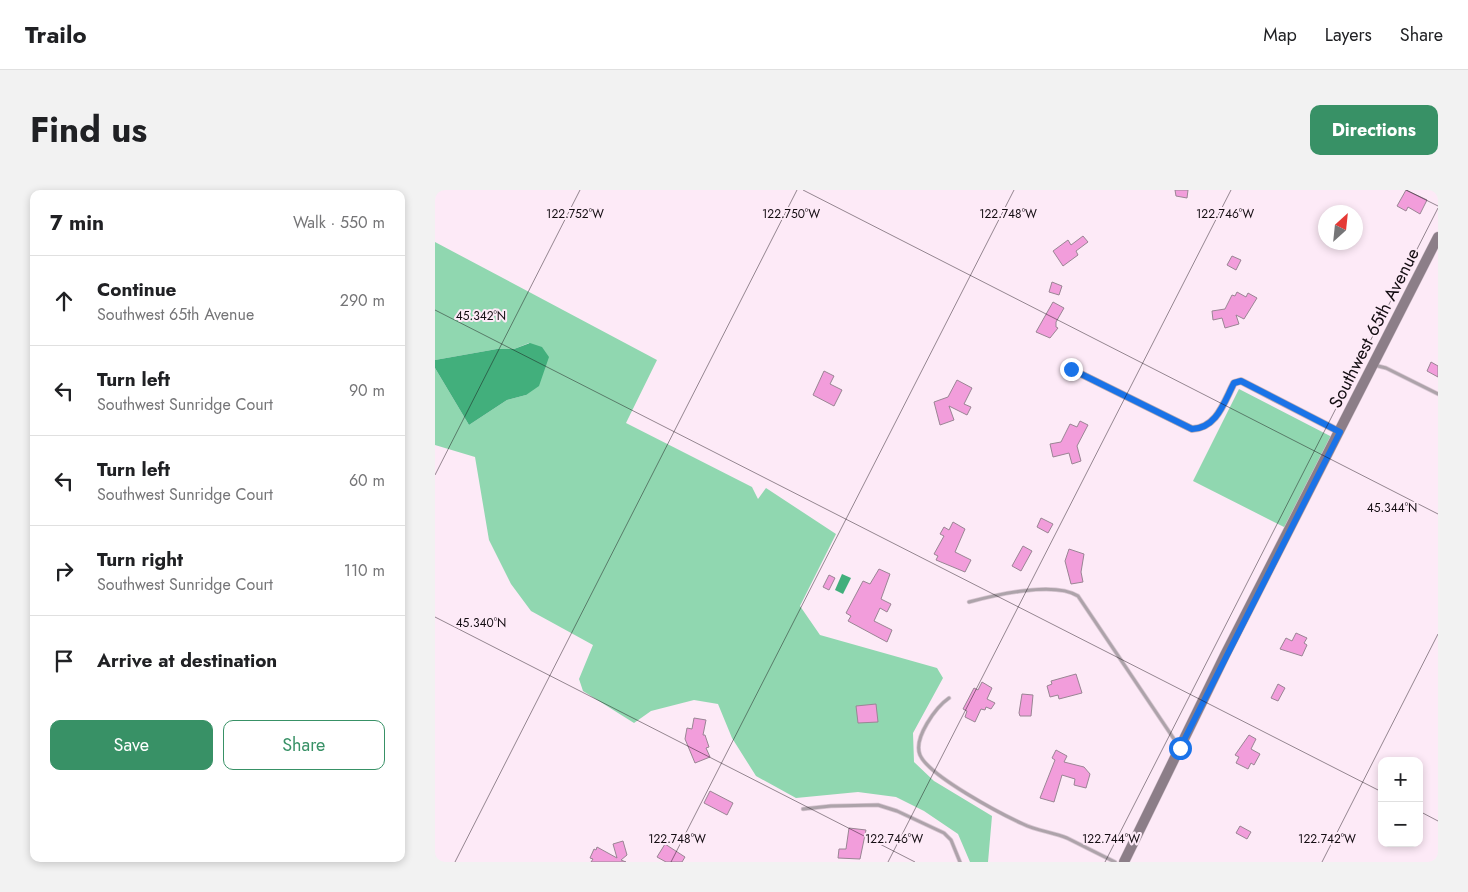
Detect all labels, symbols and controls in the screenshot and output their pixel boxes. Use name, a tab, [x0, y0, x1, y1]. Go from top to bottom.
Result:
text: Trailo	[25, 17, 87, 52]
text: Map	[1263, 22, 1297, 48]
text: Layers	[1325, 22, 1372, 48]
text: Share	[1400, 22, 1443, 48]
text: Find us	[30, 105, 147, 155]
button: Directions	[1310, 105, 1438, 155]
text: 122.752°W	[546, 205, 604, 223]
text: 122.750°W	[762, 205, 820, 223]
text: 122.748°W	[979, 205, 1037, 223]
text: 122.746°W	[1196, 205, 1254, 223]
north arrow	[1318, 205, 1363, 250]
text: 7 min	[50, 208, 104, 238]
text: Walk · 550 m	[293, 211, 385, 234]
street label: Southwest 65th Avenue	[1322, 243, 1426, 413]
text: Continue	[97, 276, 176, 303]
icon: ahead	[50, 287, 78, 315]
text: 290 m	[340, 289, 385, 312]
text: Southwest 65th Avenue	[97, 303, 254, 326]
text: 45.342°N	[456, 307, 506, 325]
route end	[1060, 358, 1083, 381]
text: Turn left	[97, 366, 170, 393]
icon: left	[50, 377, 78, 405]
text: 90 m	[349, 379, 385, 402]
text: Southwest Sunridge Court	[97, 393, 273, 416]
text: Turn left	[97, 456, 170, 483]
icon: left	[50, 467, 78, 495]
text: 60 m	[349, 469, 385, 492]
text: Southwest Sunridge Court	[97, 483, 273, 506]
text: 45.344°N	[1367, 499, 1417, 517]
text: Turn right	[97, 546, 183, 573]
icon: right	[50, 557, 78, 585]
text: 110 m	[344, 559, 385, 582]
text: Southwest Sunridge Court	[97, 573, 273, 596]
text: 45.340°N	[456, 614, 506, 632]
icon: arrive	[50, 647, 78, 675]
text: Arrive at destination	[97, 647, 277, 674]
button: Save	[50, 720, 213, 770]
button: Share	[223, 720, 385, 770]
route start	[1169, 737, 1192, 760]
map controls	[1378, 757, 1423, 847]
button: +	[1378, 757, 1423, 802]
button: −	[1378, 802, 1423, 847]
text: 122.748°W	[648, 830, 706, 848]
text: 122.746°W	[865, 830, 923, 848]
text: 122.744°W	[1082, 830, 1140, 848]
text: 122.742°W	[1298, 830, 1356, 848]

